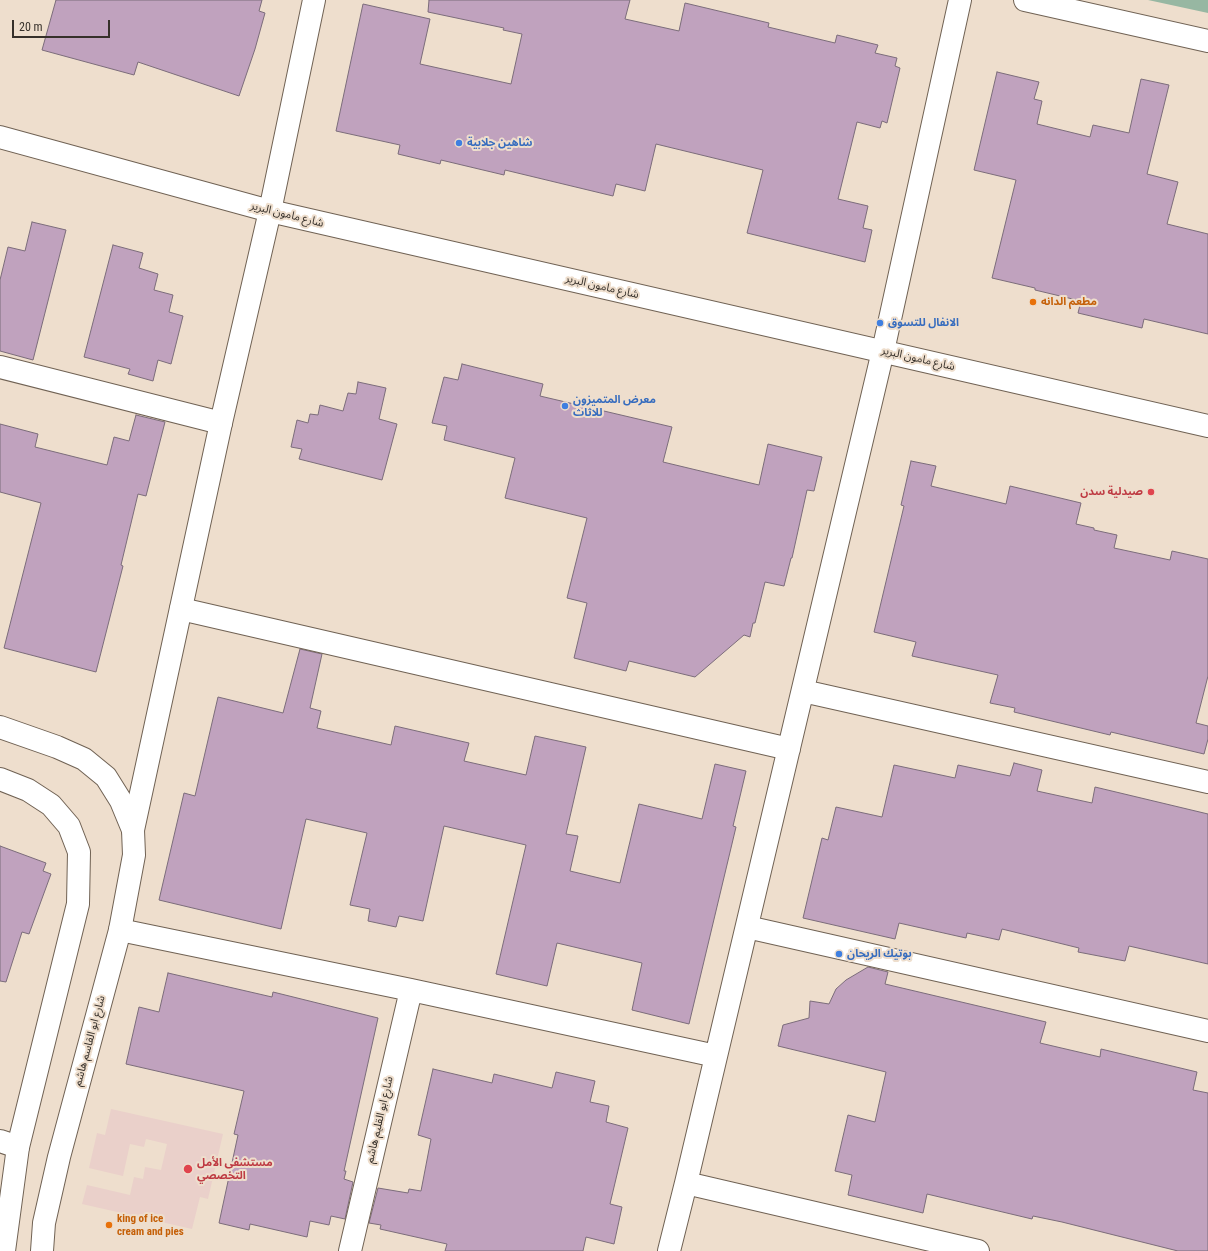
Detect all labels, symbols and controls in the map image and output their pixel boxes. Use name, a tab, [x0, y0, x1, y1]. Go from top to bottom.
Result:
scale bar	[14, 12, 112, 38]
text: 20 m	[19, 20, 43, 34]
place label: شاهين جلابية	[467, 136, 532, 150]
marker: شاهين جلابية	[454, 138, 464, 148]
street label: شارع مامون البرير	[249, 200, 325, 230]
street label: شارع مامون البرير	[564, 272, 640, 302]
place label: مطعم الدانه	[1041, 295, 1097, 309]
marker: مطعم الدانه	[1028, 297, 1038, 307]
place label: الانفال للتسوق	[888, 316, 959, 330]
marker: الانفال للتسوق	[875, 318, 885, 328]
street label: شارع مامون البرير	[880, 344, 956, 374]
place label: معرض المتميزون للاثاث	[573, 393, 656, 419]
marker: معرض المتميزون للاثاث	[560, 401, 570, 411]
place label: صيدلية سدن	[1080, 485, 1143, 499]
marker: صيدلية سدن	[1146, 487, 1156, 497]
place label: بوتيك الريحان	[847, 947, 912, 961]
marker: بوتيك الريحان	[834, 949, 844, 959]
street label: شارع ابو القاسم هاشم	[72, 994, 108, 1088]
street label: شارع ابو القليم هاشم	[364, 1075, 396, 1165]
place label: مستشفى الأمل التخصصي	[197, 1156, 273, 1182]
marker: مستشفى الأمل التخصصي	[182, 1163, 194, 1175]
place label: king of ice cream and pies	[117, 1212, 184, 1238]
marker: king of ice cream and pies	[104, 1220, 114, 1230]

